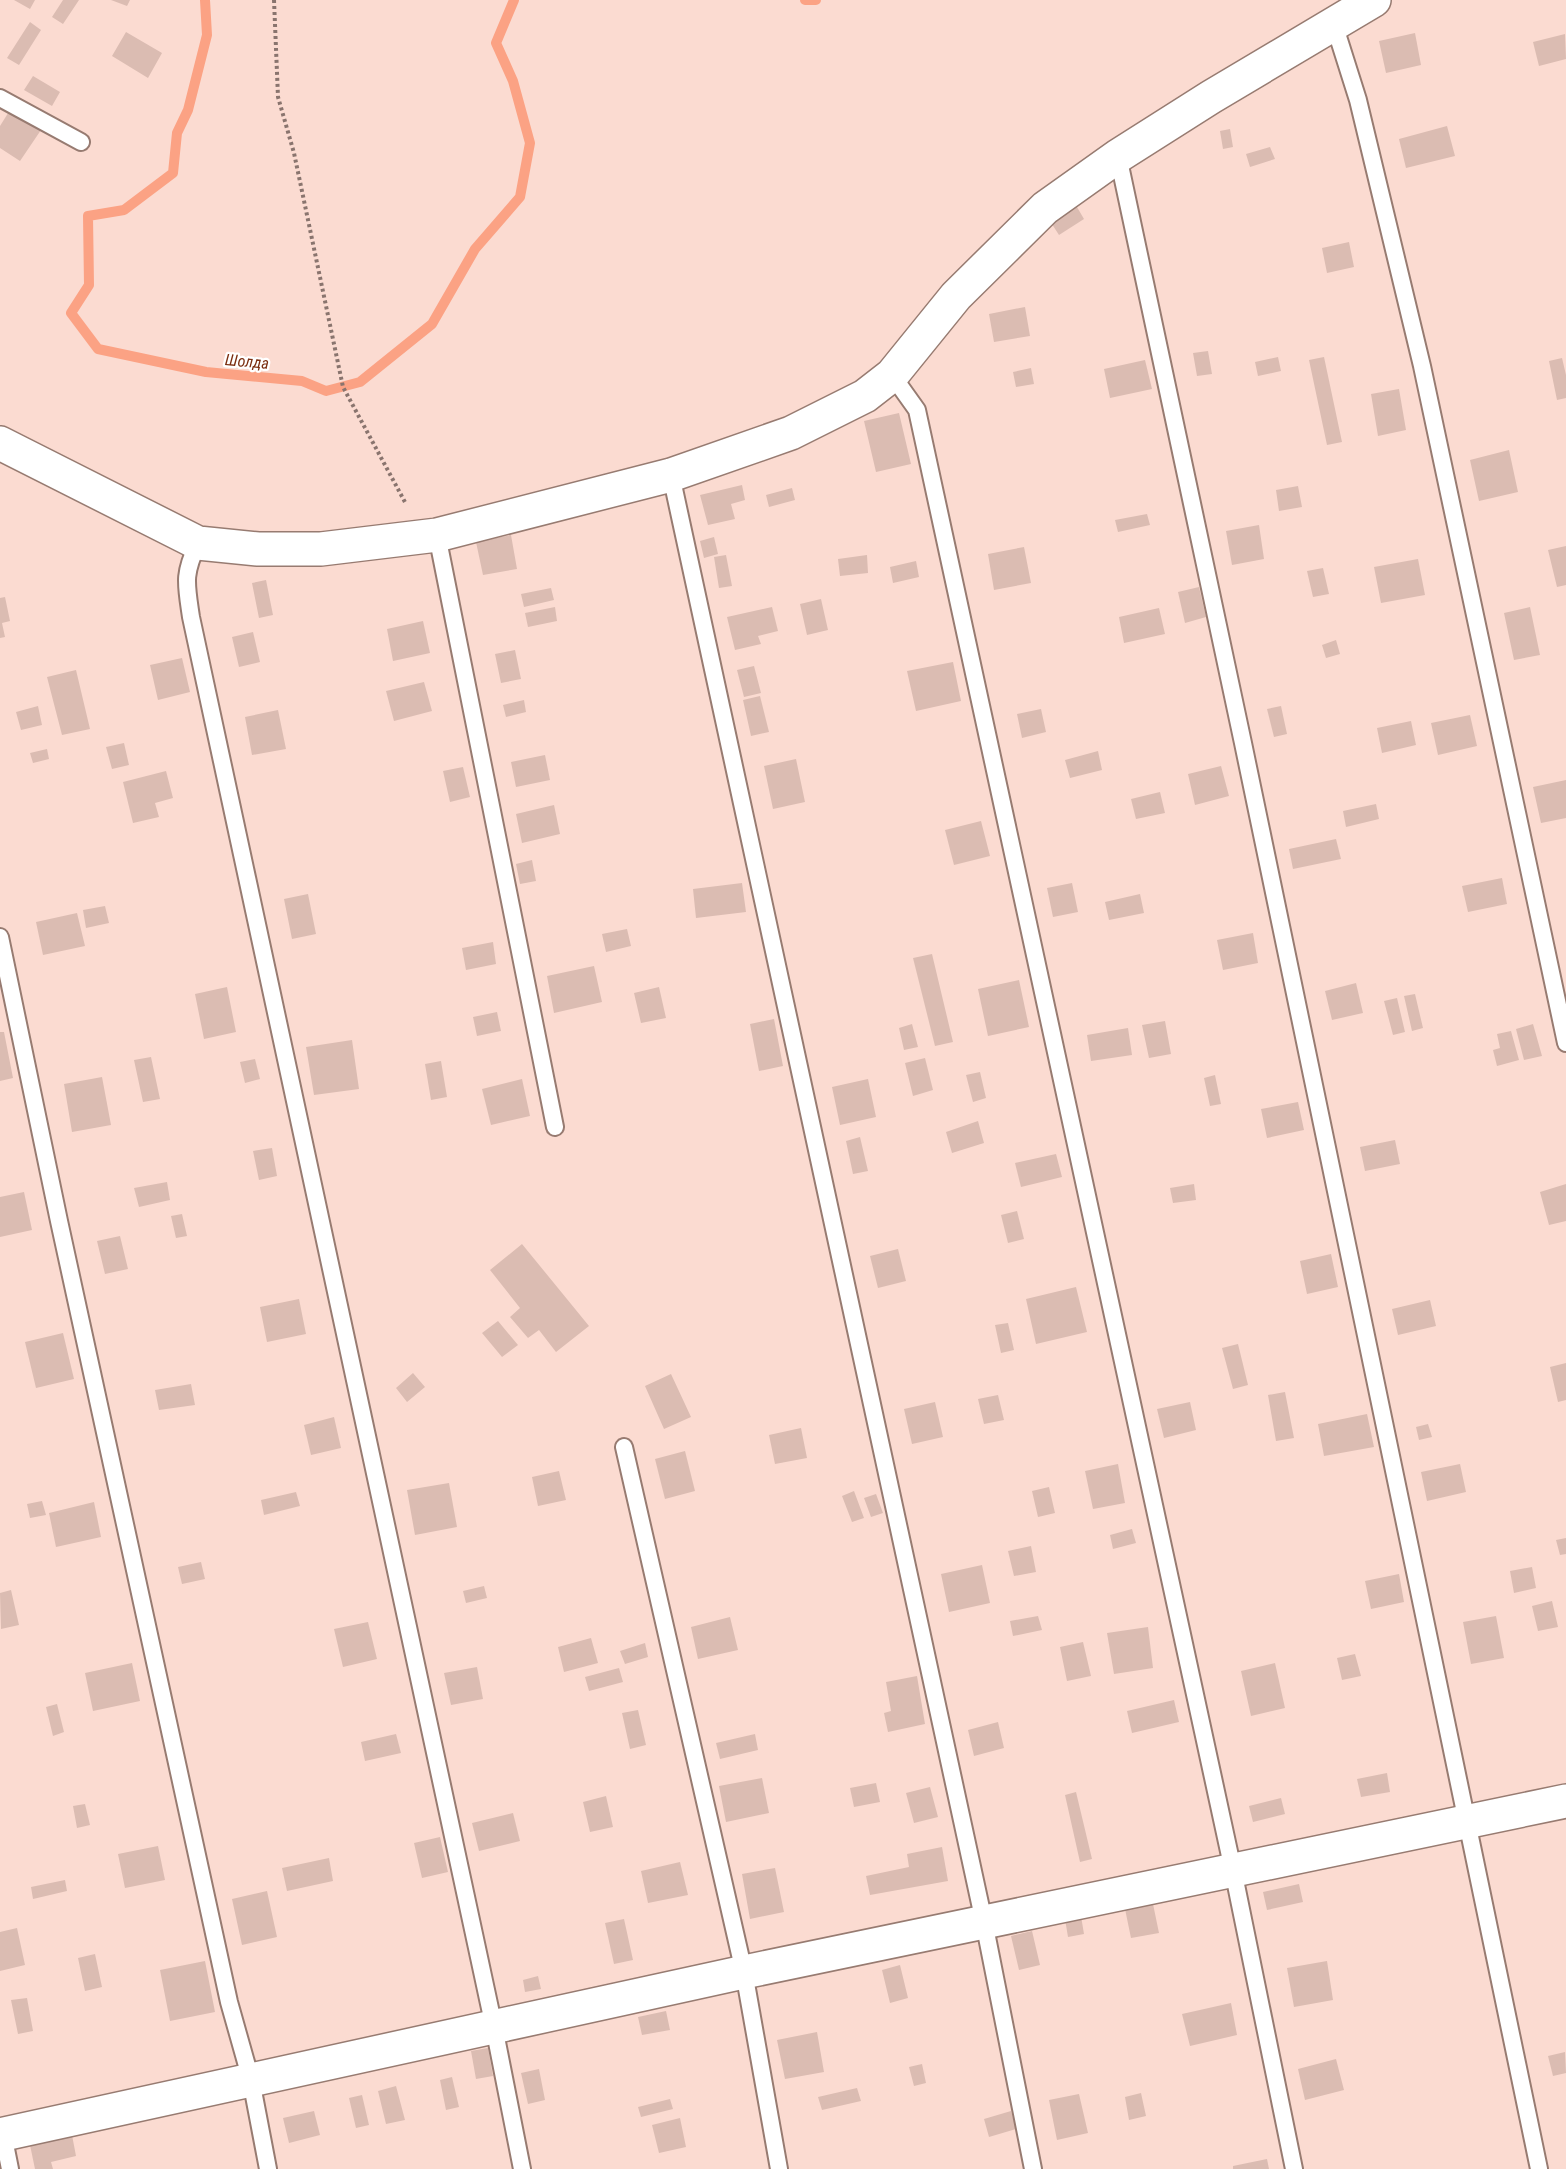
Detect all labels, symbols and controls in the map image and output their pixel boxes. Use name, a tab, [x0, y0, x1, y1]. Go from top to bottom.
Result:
water label: Шолда	[224, 350, 270, 373]

